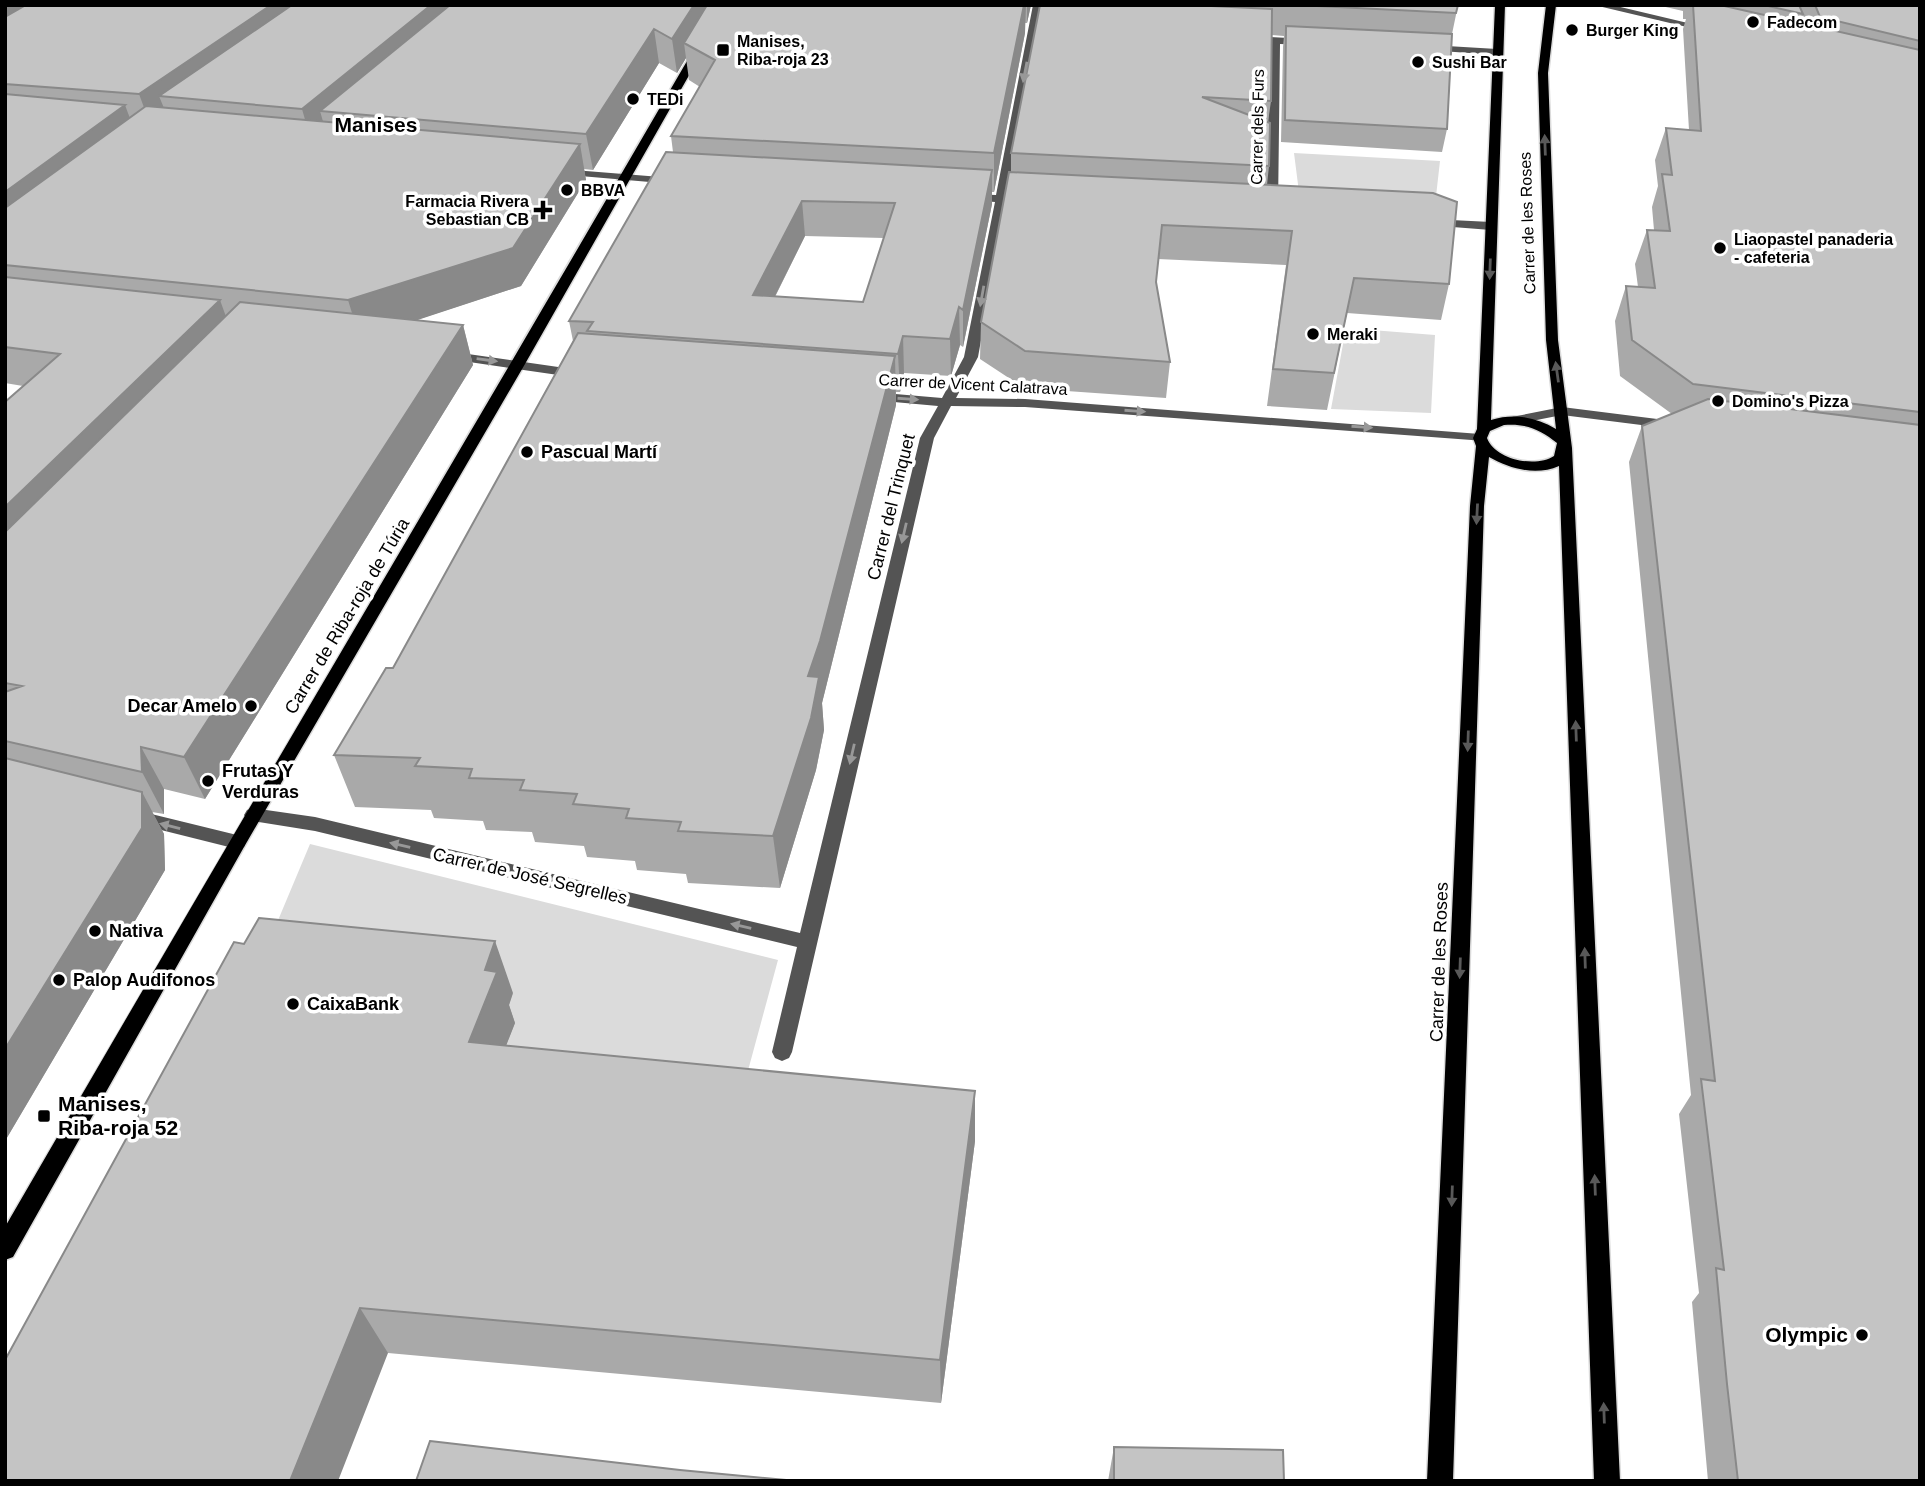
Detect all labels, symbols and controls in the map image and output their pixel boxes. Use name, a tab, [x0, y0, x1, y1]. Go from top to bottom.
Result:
marker: Fadecom	[1745, 14, 1761, 30]
place label: Fadecom	[1767, 14, 1837, 31]
marker: Burger King	[1564, 22, 1580, 38]
place label: Burger King	[1586, 22, 1678, 39]
place label: Manises, Riba-roja 23	[737, 33, 829, 68]
marker: Manises, Riba-roja 23	[715, 42, 731, 58]
marker: Sushi Bar	[1410, 54, 1426, 70]
place label: Sushi Bar	[1432, 54, 1507, 71]
one-way arrow	[1019, 61, 1030, 83]
street label: Carrer dels Furs	[1248, 69, 1267, 185]
marker: TEDi	[625, 91, 641, 107]
place label: TEDi	[647, 91, 683, 108]
district label: Manises	[335, 113, 417, 136]
one-way arrow	[1540, 134, 1551, 156]
street label: Carrer de les Roses	[1517, 152, 1538, 294]
marker: BBVA	[559, 182, 575, 198]
place label: BBVA	[581, 182, 626, 199]
place label: Farmacia Rivera Sebastian CB	[405, 193, 529, 228]
marker: Farmacia Rivera Sebastian CB	[535, 202, 551, 218]
place label: Liaopastel panaderia - cafeteria	[1734, 231, 1893, 266]
marker: Liaopastel panaderia - cafeteria	[1712, 240, 1728, 256]
one-way arrow	[1484, 258, 1495, 280]
one-way arrow	[976, 285, 987, 307]
marker: Meraki	[1305, 326, 1321, 342]
place label: Meraki	[1327, 326, 1378, 343]
one-way arrow	[476, 355, 498, 366]
one-way arrow	[1551, 361, 1562, 383]
street label: Carrer de Vicent Calatrava	[878, 371, 1068, 398]
marker: Domino's Pizza	[1710, 393, 1726, 409]
place label: Domino's Pizza	[1732, 393, 1849, 410]
one-way arrow	[898, 394, 920, 405]
one-way arrow	[1125, 406, 1147, 417]
one-way arrow	[1352, 422, 1374, 433]
street label: Carrer del Trinquet	[863, 432, 919, 582]
place label: Pascual Martí	[541, 442, 658, 462]
marker: Pascual Martí	[519, 444, 535, 460]
one-way arrow	[1471, 503, 1482, 525]
street label: Carrer de Riba-roja de Túria	[281, 514, 414, 717]
one-way arrow	[898, 522, 909, 544]
place label: Decar Amelo	[128, 696, 237, 716]
marker: Decar Amelo	[243, 698, 259, 714]
one-way arrow	[1571, 719, 1582, 741]
one-way arrow	[1463, 730, 1474, 752]
one-way arrow	[846, 743, 857, 765]
place label: Frutas Y Verduras	[222, 761, 299, 802]
marker: Frutas Y Verduras	[200, 773, 216, 789]
one-way arrow	[159, 820, 181, 831]
one-way arrow	[389, 839, 411, 850]
street label: Carrer de José Segrelles	[431, 844, 629, 908]
street label: Carrer de les Roses	[1426, 882, 1452, 1042]
one-way arrow	[730, 920, 752, 931]
place label: Nativa	[109, 921, 164, 941]
marker: Nativa	[87, 923, 103, 939]
one-way arrow	[1580, 947, 1591, 969]
one-way arrow	[1455, 958, 1466, 980]
place label: Palop Audifonos	[73, 970, 215, 990]
marker: Palop Audifonos	[51, 972, 67, 988]
place label: CaixaBank	[307, 994, 400, 1014]
marker: CaixaBank	[285, 996, 301, 1012]
place label: Manises, Riba-roja 52	[58, 1092, 178, 1139]
marker: Manises, Riba-roja 52	[36, 1108, 52, 1124]
one-way arrow	[1589, 1174, 1600, 1196]
one-way arrow	[1446, 1185, 1458, 1207]
place label: Olympic	[1765, 1323, 1848, 1346]
marker: Olympic	[1854, 1327, 1870, 1343]
one-way arrow	[1598, 1401, 1609, 1423]

